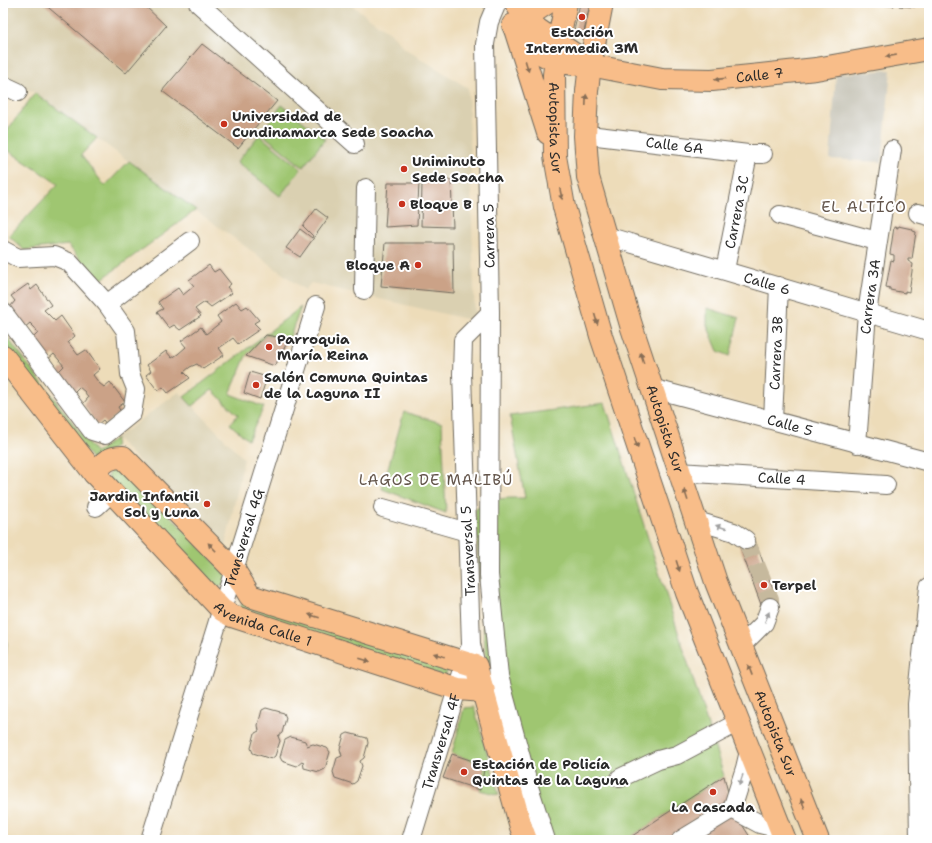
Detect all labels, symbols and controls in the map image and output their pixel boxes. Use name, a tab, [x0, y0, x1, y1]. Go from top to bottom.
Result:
marker: Estación Intermedia 3M	[577, 12, 587, 22]
place label: Estación Intermedia 3M	[526, 23, 639, 57]
one-way arrow	[884, 53, 897, 59]
one-way arrow	[524, 60, 530, 72]
street label: Calle 7	[735, 63, 784, 86]
one-way arrow	[714, 76, 726, 82]
street label: Autopista Sur	[545, 82, 567, 176]
one-way arrow	[583, 94, 590, 106]
place label: Universidad de Cundinamarca Sede Soacha	[232, 107, 434, 141]
marker: Universidad de Cundinamarca Sede Soacha	[219, 119, 229, 129]
street label: Calle 6A	[645, 133, 704, 158]
place label: Uniminuto Sede Soacha	[412, 152, 504, 186]
marker: Uniminuto Sede Soacha	[399, 164, 409, 174]
street label: Carrera 3C	[720, 174, 753, 250]
one-way arrow	[558, 188, 564, 200]
place label: Bloque B	[410, 195, 472, 213]
district label: EL ALTÍCO	[821, 196, 907, 217]
marker: Bloque B	[397, 199, 407, 209]
street label: Carrera 5	[479, 204, 499, 268]
place label: Bloque A	[346, 256, 410, 274]
street label: Carrera 3A	[856, 258, 884, 335]
marker: Bloque A	[413, 260, 423, 270]
street label: Calle 6	[742, 268, 793, 299]
one-way arrow	[594, 313, 600, 325]
street label: Carrera 3B	[765, 316, 787, 390]
place label: Parroquia María Reina	[277, 330, 369, 364]
marker: Parroquia María Reina	[264, 342, 274, 352]
one-way arrow	[639, 352, 645, 364]
place label: Salón Comuna Quintas de la Laguna II	[264, 368, 428, 402]
marker: Salón Comuna Quintas de la Laguna II	[251, 380, 261, 390]
street label: Autopista Sur	[642, 382, 688, 476]
street label: Calle 5	[765, 410, 815, 440]
one-way arrow	[633, 437, 639, 449]
street label: Calle 4	[757, 468, 806, 489]
district label: LAGOS DE MALIBÚ	[359, 469, 513, 490]
street label: Transversal 4G	[220, 486, 268, 590]
place label: Jardin Infantil Sol y Luna	[89, 487, 199, 521]
one-way arrow	[683, 489, 689, 501]
marker: Jardin Infantil Sol y Luna	[202, 499, 212, 509]
street label: Transversal 5	[457, 505, 479, 597]
one-way arrow	[715, 524, 727, 530]
one-way arrow	[207, 542, 217, 552]
one-way arrow	[675, 560, 681, 572]
place label: Terpel	[772, 576, 817, 594]
marker: Terpel	[759, 580, 769, 590]
street label: Avenida Calle 1	[210, 598, 314, 650]
one-way arrow	[764, 611, 770, 623]
one-way arrow	[308, 613, 320, 619]
one-way arrow	[432, 652, 444, 658]
one-way arrow	[359, 657, 371, 663]
one-way arrow	[746, 664, 752, 676]
street label: Autopista Sur	[751, 687, 801, 780]
street label: Transversal 4F	[418, 691, 464, 792]
place label: Estación de Policía Quintas de la Laguna	[472, 755, 629, 789]
marker: Estación de Policía Quintas de la Laguna	[459, 767, 469, 777]
one-way arrow	[738, 775, 744, 787]
marker: La Cascada	[708, 787, 718, 797]
one-way arrow	[800, 797, 806, 809]
place label: La Cascada	[671, 798, 755, 816]

